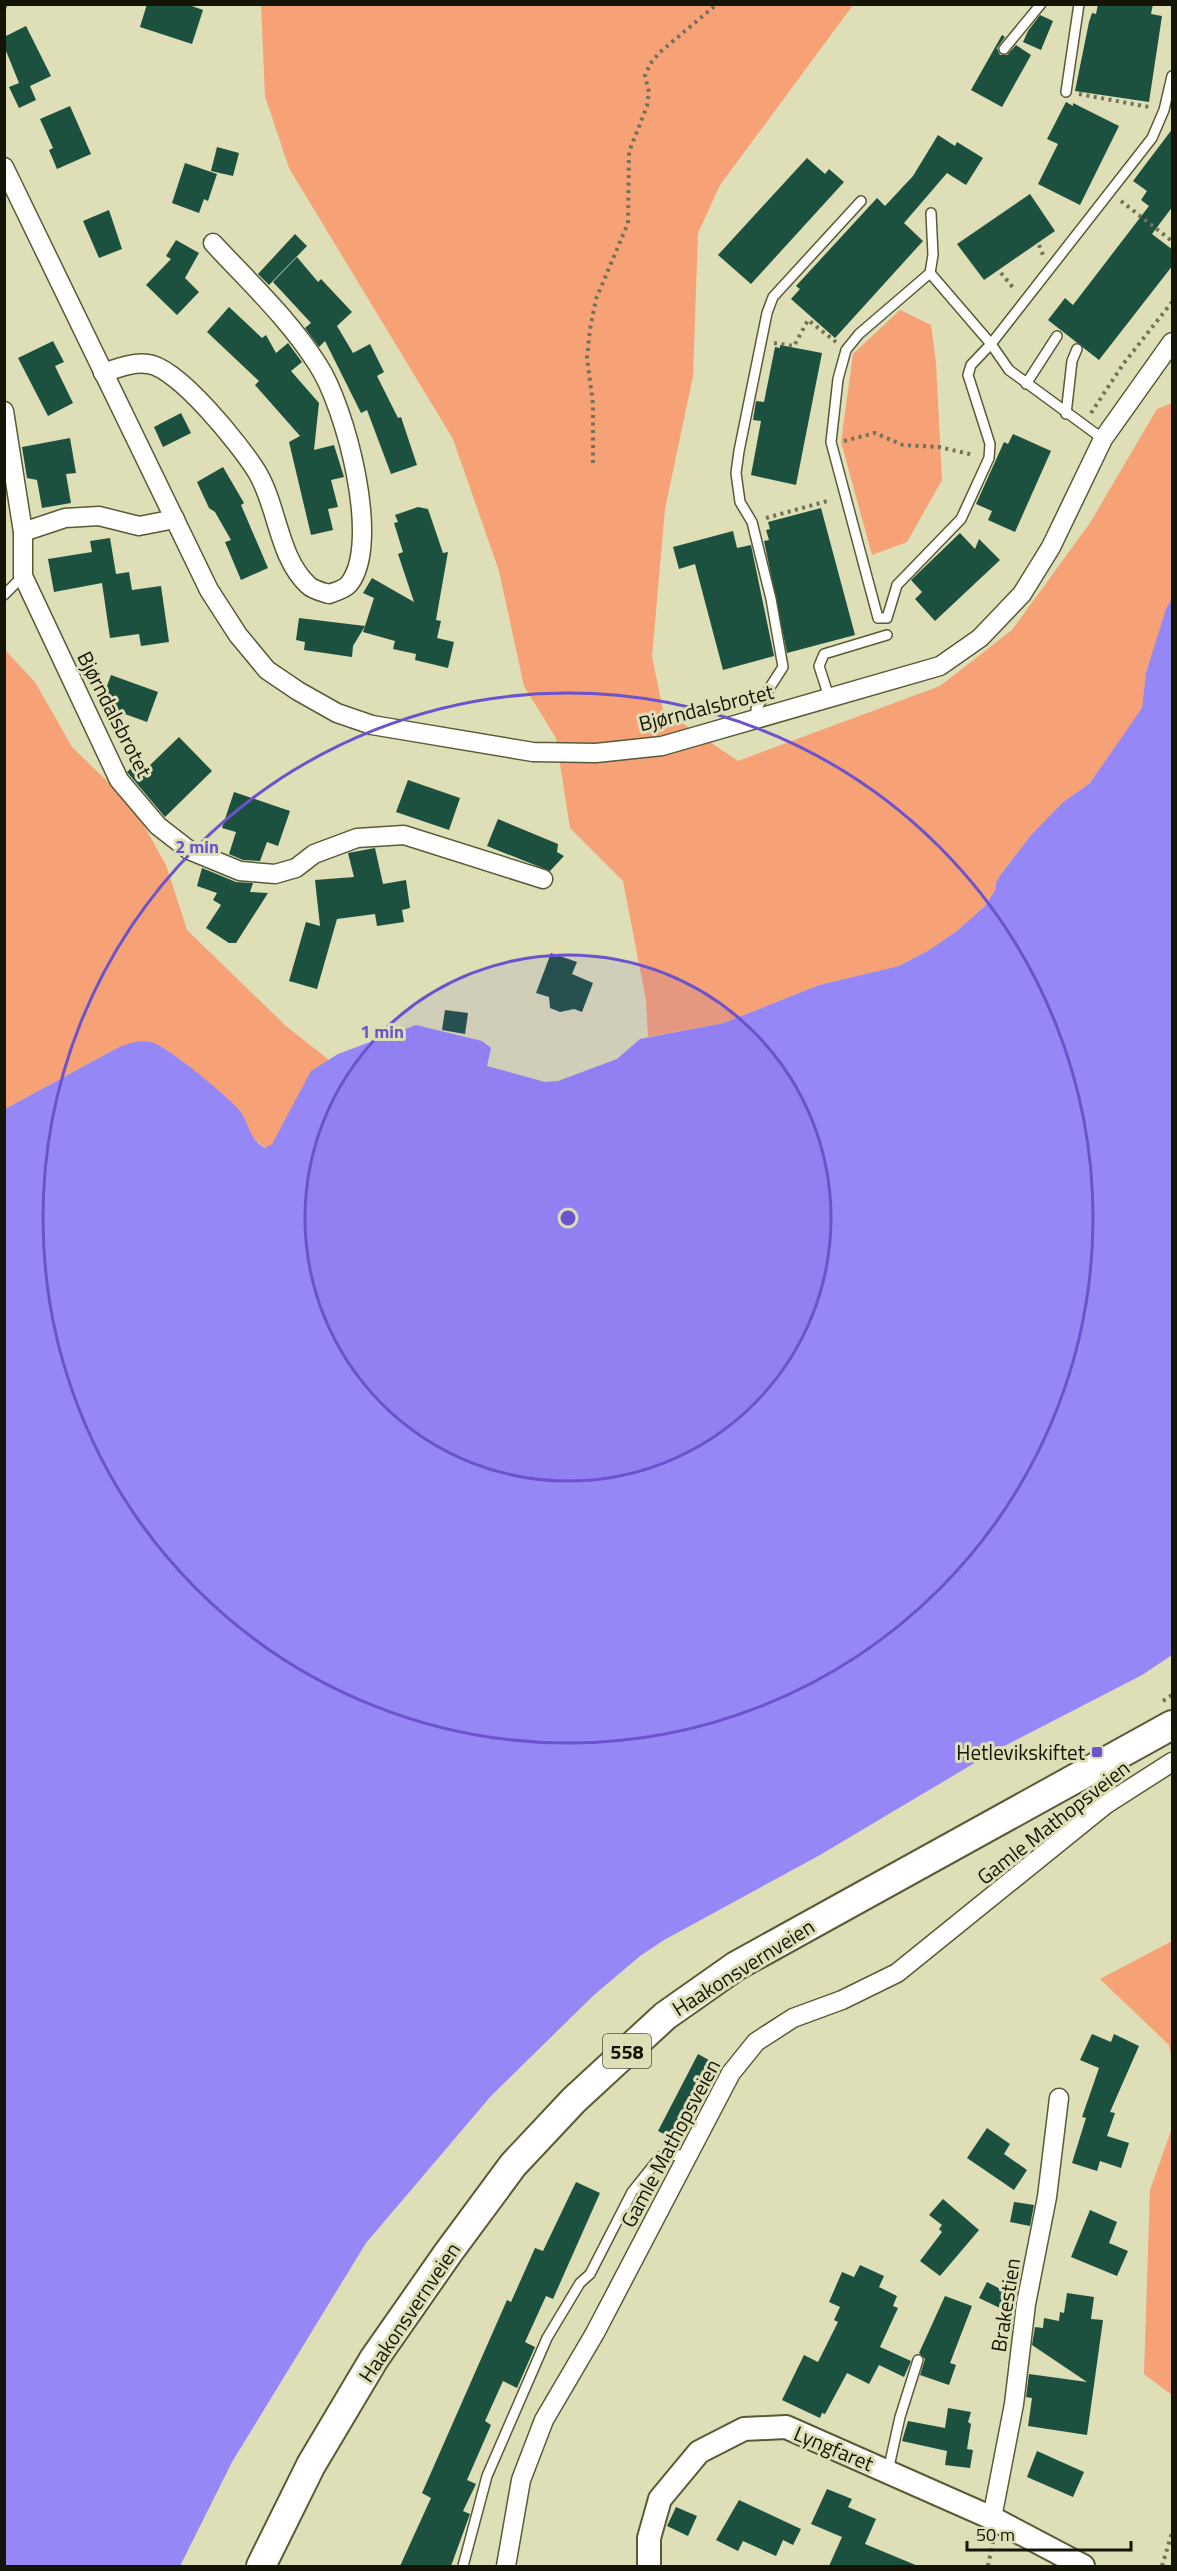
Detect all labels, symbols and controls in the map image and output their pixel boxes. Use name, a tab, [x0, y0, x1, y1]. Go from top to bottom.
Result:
street label: Bjørndalsbrotet	[69, 645, 161, 783]
street label: Bjørndalsbrotet	[635, 675, 777, 739]
text: 2 min	[175, 833, 219, 860]
text: 1 min	[360, 1018, 404, 1045]
centre of rings	[558, 1208, 578, 1228]
place label: Hetlevikskiftet	[956, 1736, 1086, 1768]
marker: Hetlevikskiftet	[1090, 1745, 1104, 1759]
street label: Gamle Mathopsveien	[970, 1752, 1136, 1892]
street label: Haakonsvernveien	[665, 1910, 821, 2024]
road number: 558	[603, 2034, 651, 2068]
street label: Gamle Mathopsveien	[612, 2053, 728, 2233]
street label: Haakonsvernveien	[350, 2236, 468, 2388]
street label: Brakestien	[982, 2256, 1028, 2354]
street label: Lyngfaret	[789, 2417, 879, 2479]
scale bar	[967, 2514, 1130, 2552]
text: 50 m	[976, 2521, 1015, 2548]

